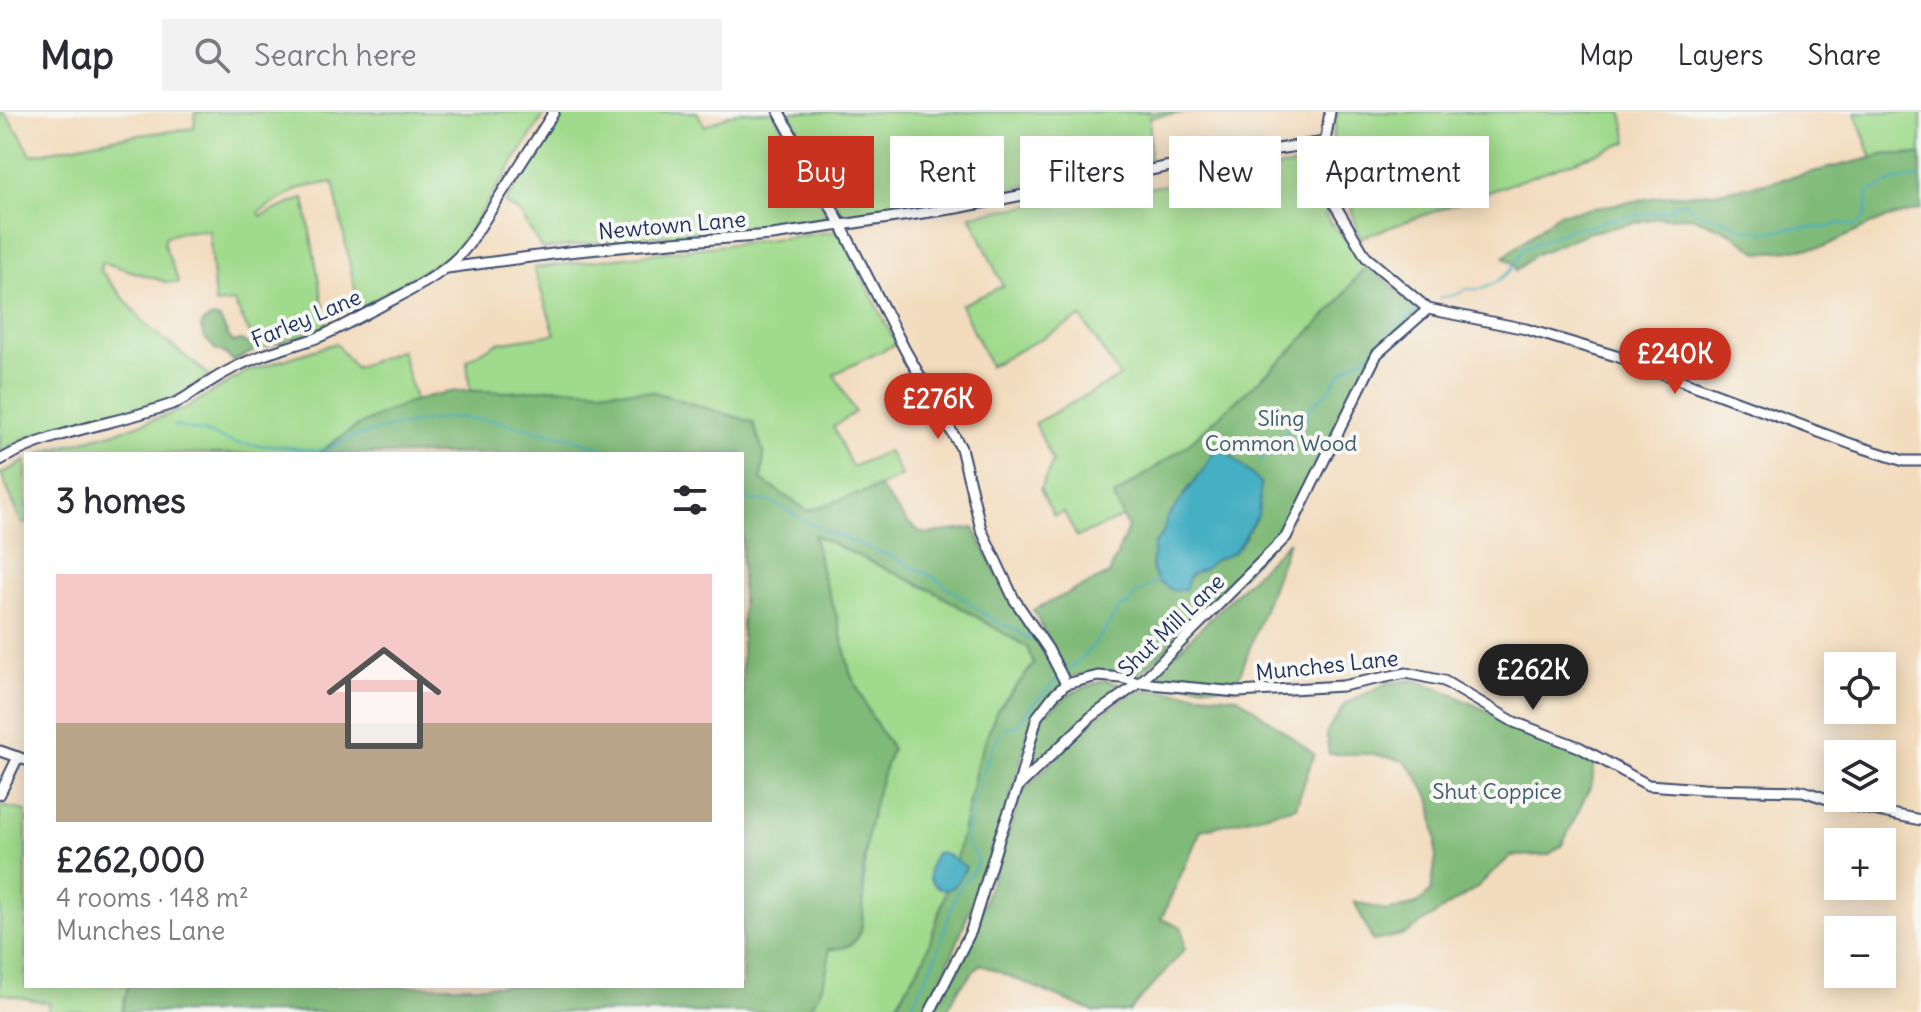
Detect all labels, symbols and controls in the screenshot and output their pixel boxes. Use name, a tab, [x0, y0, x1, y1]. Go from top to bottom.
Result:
search box	[162, 19, 722, 91]
text: Map	[40, 32, 114, 79]
icon: search	[190, 33, 234, 77]
text: Search here	[254, 36, 417, 74]
text: Map	[1579, 37, 1634, 73]
text: Layers	[1678, 37, 1764, 73]
text: Share	[1808, 37, 1881, 73]
chip: Buy	[768, 136, 874, 208]
chip: Rent	[890, 136, 1004, 208]
chip: Filters	[1020, 136, 1153, 208]
chip: New	[1169, 136, 1281, 208]
chip: Apartment	[1297, 136, 1489, 208]
street label: Newtown Lane	[597, 205, 747, 245]
street label: Farley Lane	[247, 282, 365, 354]
pin: £240K	[1619, 328, 1731, 396]
text: £240K	[1637, 337, 1713, 370]
pin: £276K	[882, 373, 994, 441]
text: £276K	[902, 382, 974, 415]
park label: Sling Common Wood	[1205, 404, 1357, 457]
icon: filters	[668, 478, 712, 522]
text: 3 homes	[56, 479, 186, 522]
street label: Shut Mill Lane	[1112, 567, 1230, 683]
icon: home	[312, 626, 456, 770]
street label: Munches Lane	[1254, 644, 1400, 686]
pin: £262K	[1477, 644, 1589, 712]
map controls	[1824, 652, 1896, 988]
button: locate	[1824, 652, 1896, 724]
text: £262K	[1496, 653, 1570, 686]
button: layers	[1824, 740, 1896, 812]
park label: Shut Coppice	[1432, 777, 1562, 805]
button: +	[1824, 828, 1896, 900]
text: £262,000	[56, 838, 205, 881]
text: 4 rooms · 148 m²	[56, 881, 249, 914]
text: Munches Lane	[56, 914, 225, 947]
button: −	[1824, 916, 1896, 988]

